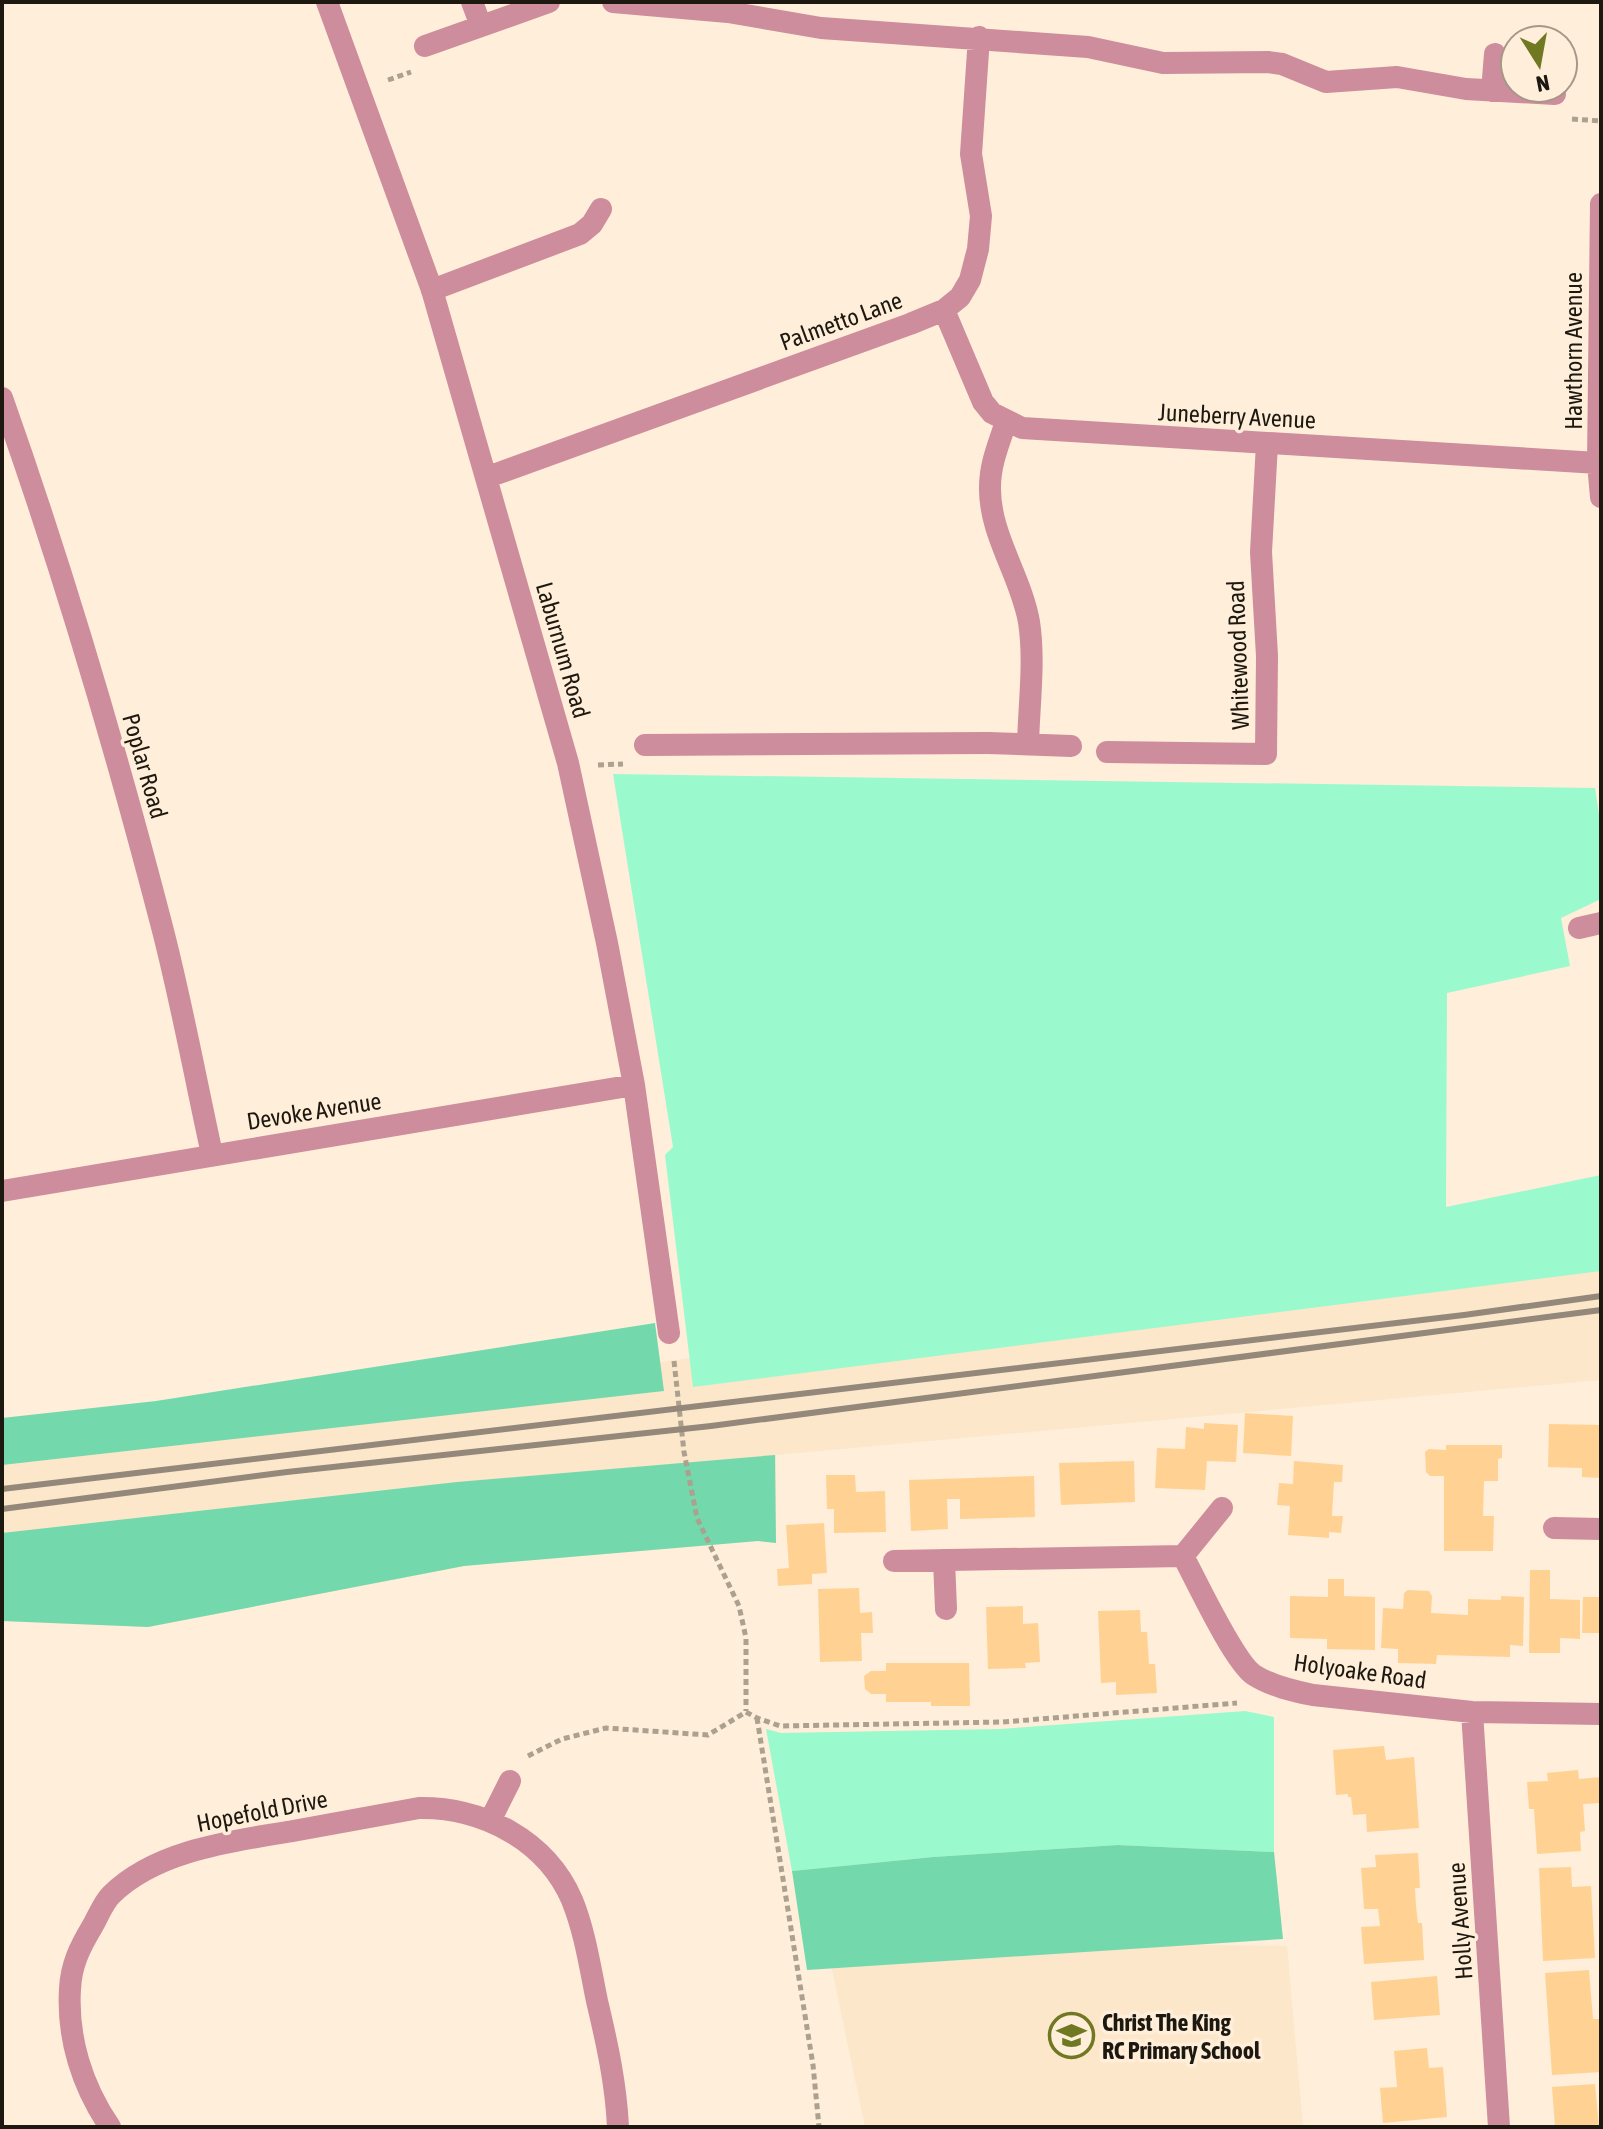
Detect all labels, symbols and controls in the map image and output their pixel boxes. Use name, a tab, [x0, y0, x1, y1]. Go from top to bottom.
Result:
north arrow	[1499, 24, 1579, 104]
text: N	[1534, 70, 1552, 98]
street label: Hawthorn Avenue	[1560, 272, 1587, 430]
street label: Palmetto Lane	[776, 286, 906, 356]
street label: Juneberry Avenue	[1157, 398, 1317, 434]
street label: Laburnum Road	[531, 579, 595, 721]
street label: Whitewood Road	[1222, 580, 1254, 730]
street label: Poplar Road	[117, 710, 173, 822]
street label: Devoke Avenue	[245, 1087, 383, 1135]
street label: Holyoake Road	[1292, 1648, 1428, 1694]
street label: Hopefold Drive	[194, 1785, 330, 1837]
street label: Holly Avenue	[1442, 1862, 1478, 1980]
place label: Christ The King RC Primary School	[1102, 2009, 1261, 2064]
school or university icon: Christ The King RC Primary School	[1047, 2012, 1095, 2060]

